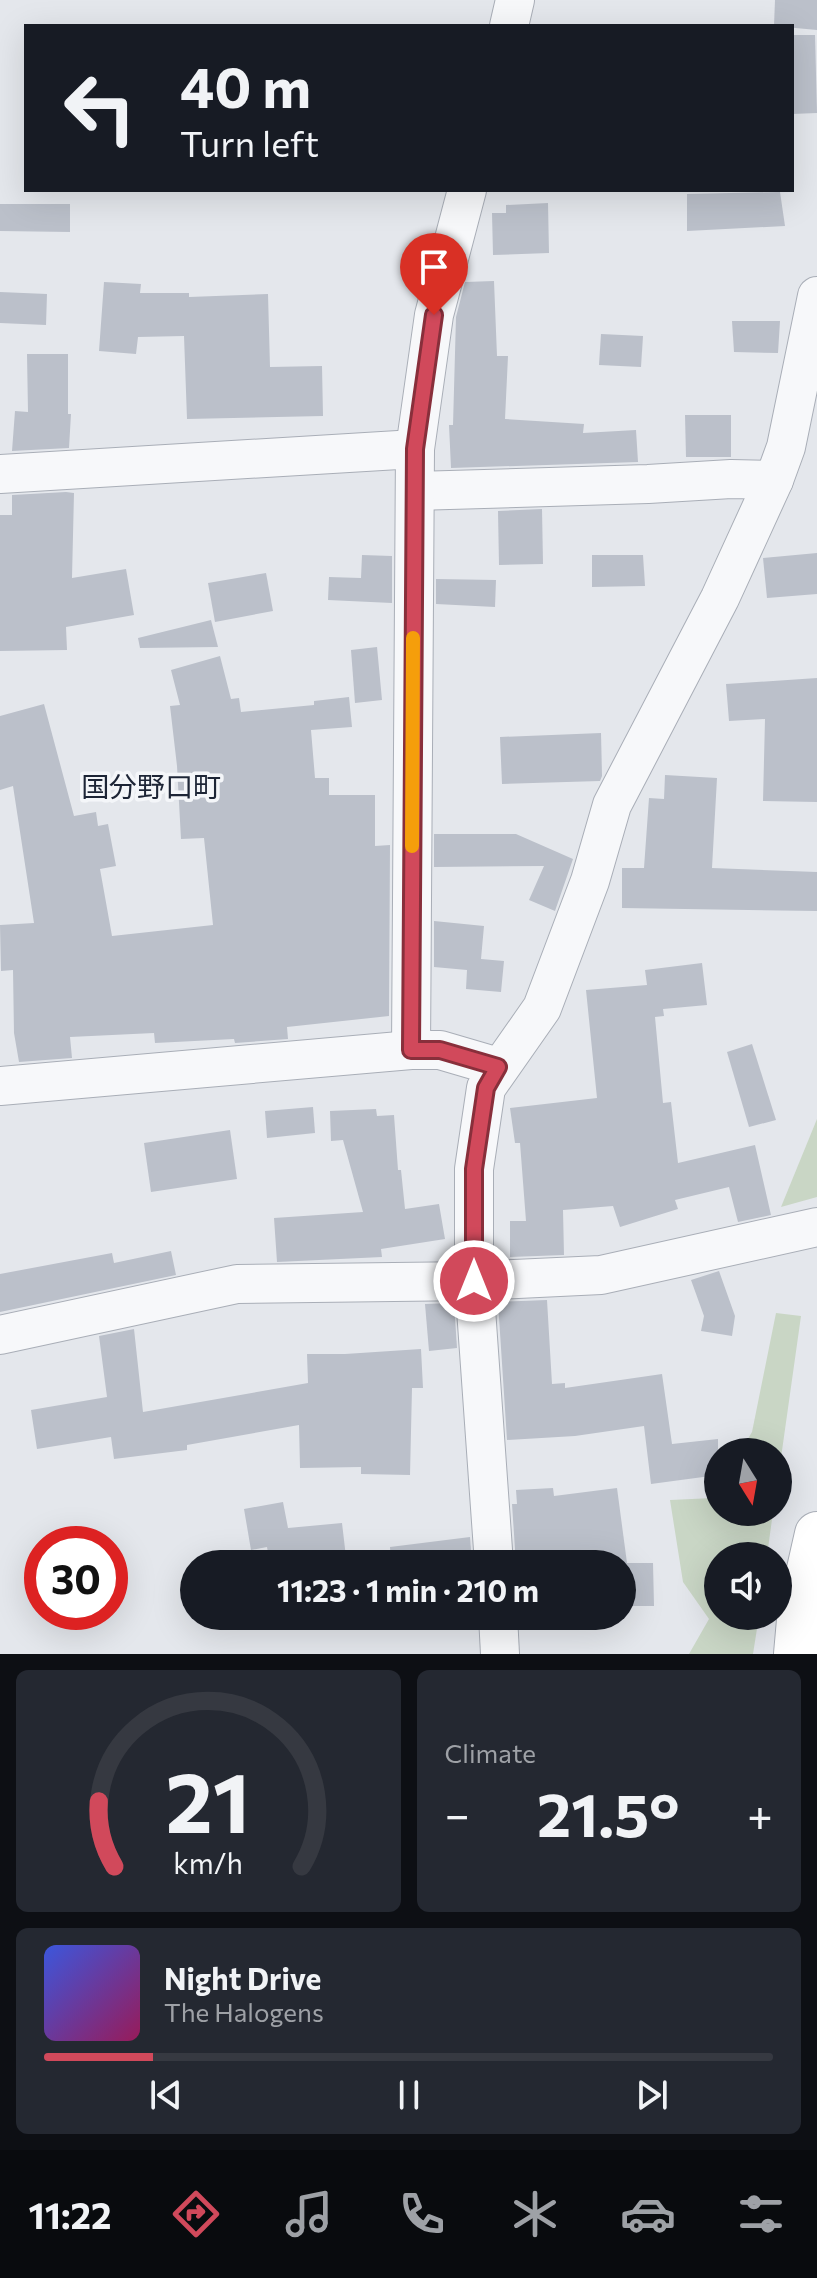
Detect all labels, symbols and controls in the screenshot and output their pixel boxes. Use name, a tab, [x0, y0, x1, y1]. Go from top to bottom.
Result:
text: 40 m	[180, 51, 311, 120]
icon: left	[48, 56, 152, 160]
text: Turn left	[180, 120, 319, 164]
pin	[400, 233, 468, 315]
icon: arrive	[412, 245, 456, 289]
district label: 国分野口町	[81, 769, 221, 803]
position arrow	[432, 1239, 516, 1323]
north arrow	[704, 1438, 792, 1526]
map controls	[704, 1438, 792, 1630]
speed limit sign: 30	[24, 1526, 128, 1630]
button: sound	[704, 1542, 792, 1630]
text: 11:23 · 1 min · 210 m	[277, 1571, 539, 1608]
text: Climate	[445, 1737, 536, 1768]
text: 21	[166, 1748, 251, 1850]
text: 21.5°	[537, 1776, 680, 1849]
text: −	[445, 1786, 470, 1840]
text: +	[747, 1786, 773, 1840]
text: km/h	[173, 1845, 243, 1880]
text: Night Drive	[164, 1959, 321, 1996]
text: The Halogens	[164, 1996, 324, 2027]
icon: previous	[144, 2073, 188, 2117]
icon: pause	[387, 2073, 431, 2117]
icon: next	[630, 2073, 674, 2117]
icon: directions	[168, 2186, 224, 2242]
icon: music	[281, 2186, 337, 2242]
icon: phone	[394, 2186, 450, 2242]
icon: climate	[507, 2186, 563, 2242]
icon: car	[620, 2186, 676, 2242]
icon: filters	[733, 2186, 789, 2242]
text: 11:22	[28, 2192, 112, 2236]

